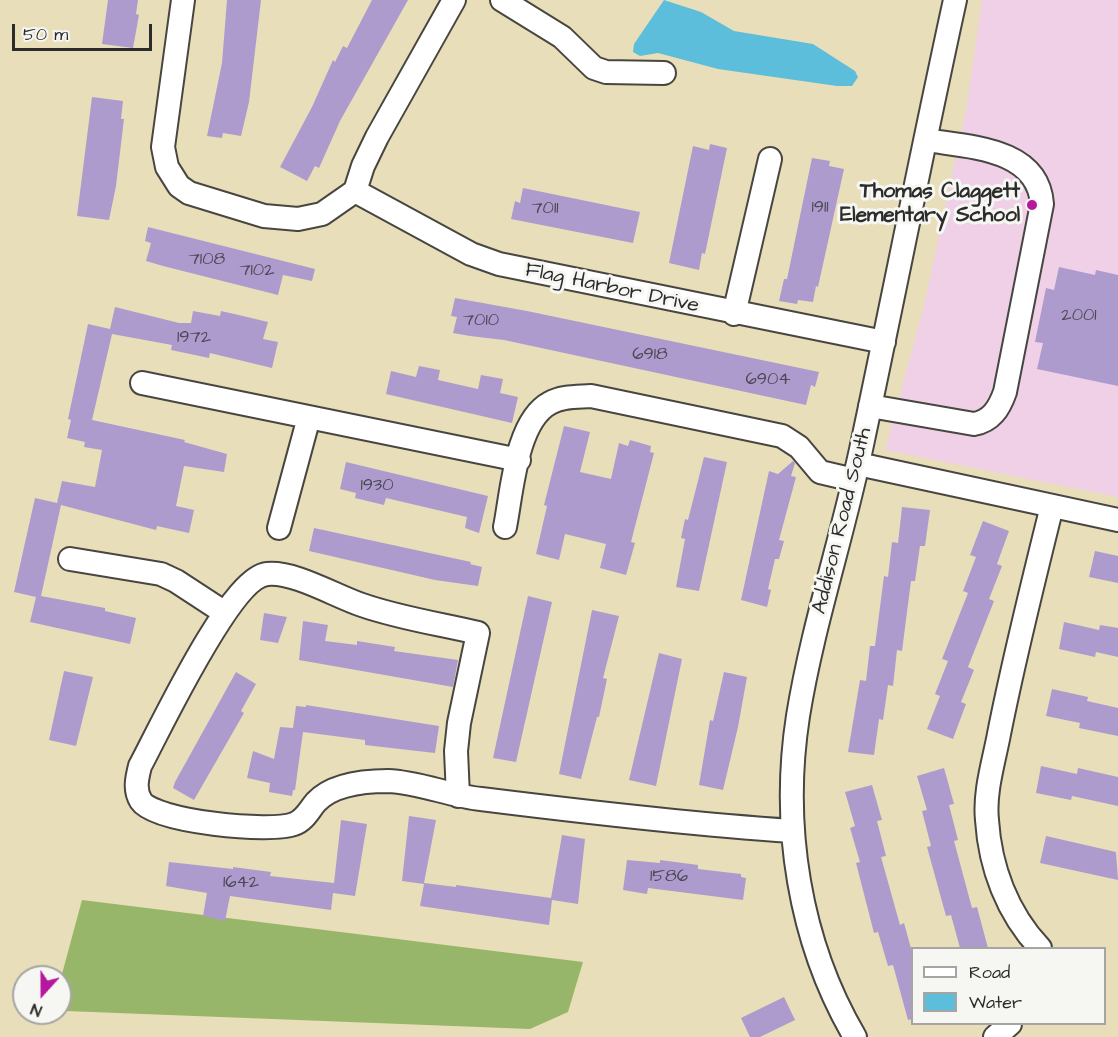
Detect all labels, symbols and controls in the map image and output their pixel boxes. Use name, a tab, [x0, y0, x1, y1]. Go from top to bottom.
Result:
scale bar	[15, 12, 154, 50]
text: 50 m	[23, 22, 68, 47]
place label: Thomas Claggett Elementary School	[840, 180, 1020, 230]
house number: 1911	[811, 197, 829, 219]
house number: 7011	[531, 198, 559, 220]
marker: Thomas Claggett Elementary School	[1025, 198, 1039, 212]
house number: 7108	[189, 249, 225, 271]
street label: Flag Harbor Drive	[523, 258, 701, 320]
house number: 7102	[239, 260, 275, 282]
house number: 2001	[1061, 305, 1097, 327]
house number: 7010	[463, 310, 499, 332]
house number: 1972	[177, 327, 211, 349]
house number: 6918	[632, 344, 668, 366]
house number: 6904	[745, 369, 791, 391]
street label: Addison Road South	[808, 425, 878, 617]
house number: 1930	[360, 475, 394, 497]
house number: 1586	[650, 866, 688, 888]
house number: 1642	[223, 872, 259, 894]
legend	[911, 947, 1106, 1025]
text: Road	[969, 960, 1010, 985]
north arrow	[12, 965, 72, 1025]
text: Water	[969, 990, 1022, 1015]
text: N	[28, 998, 45, 1022]

